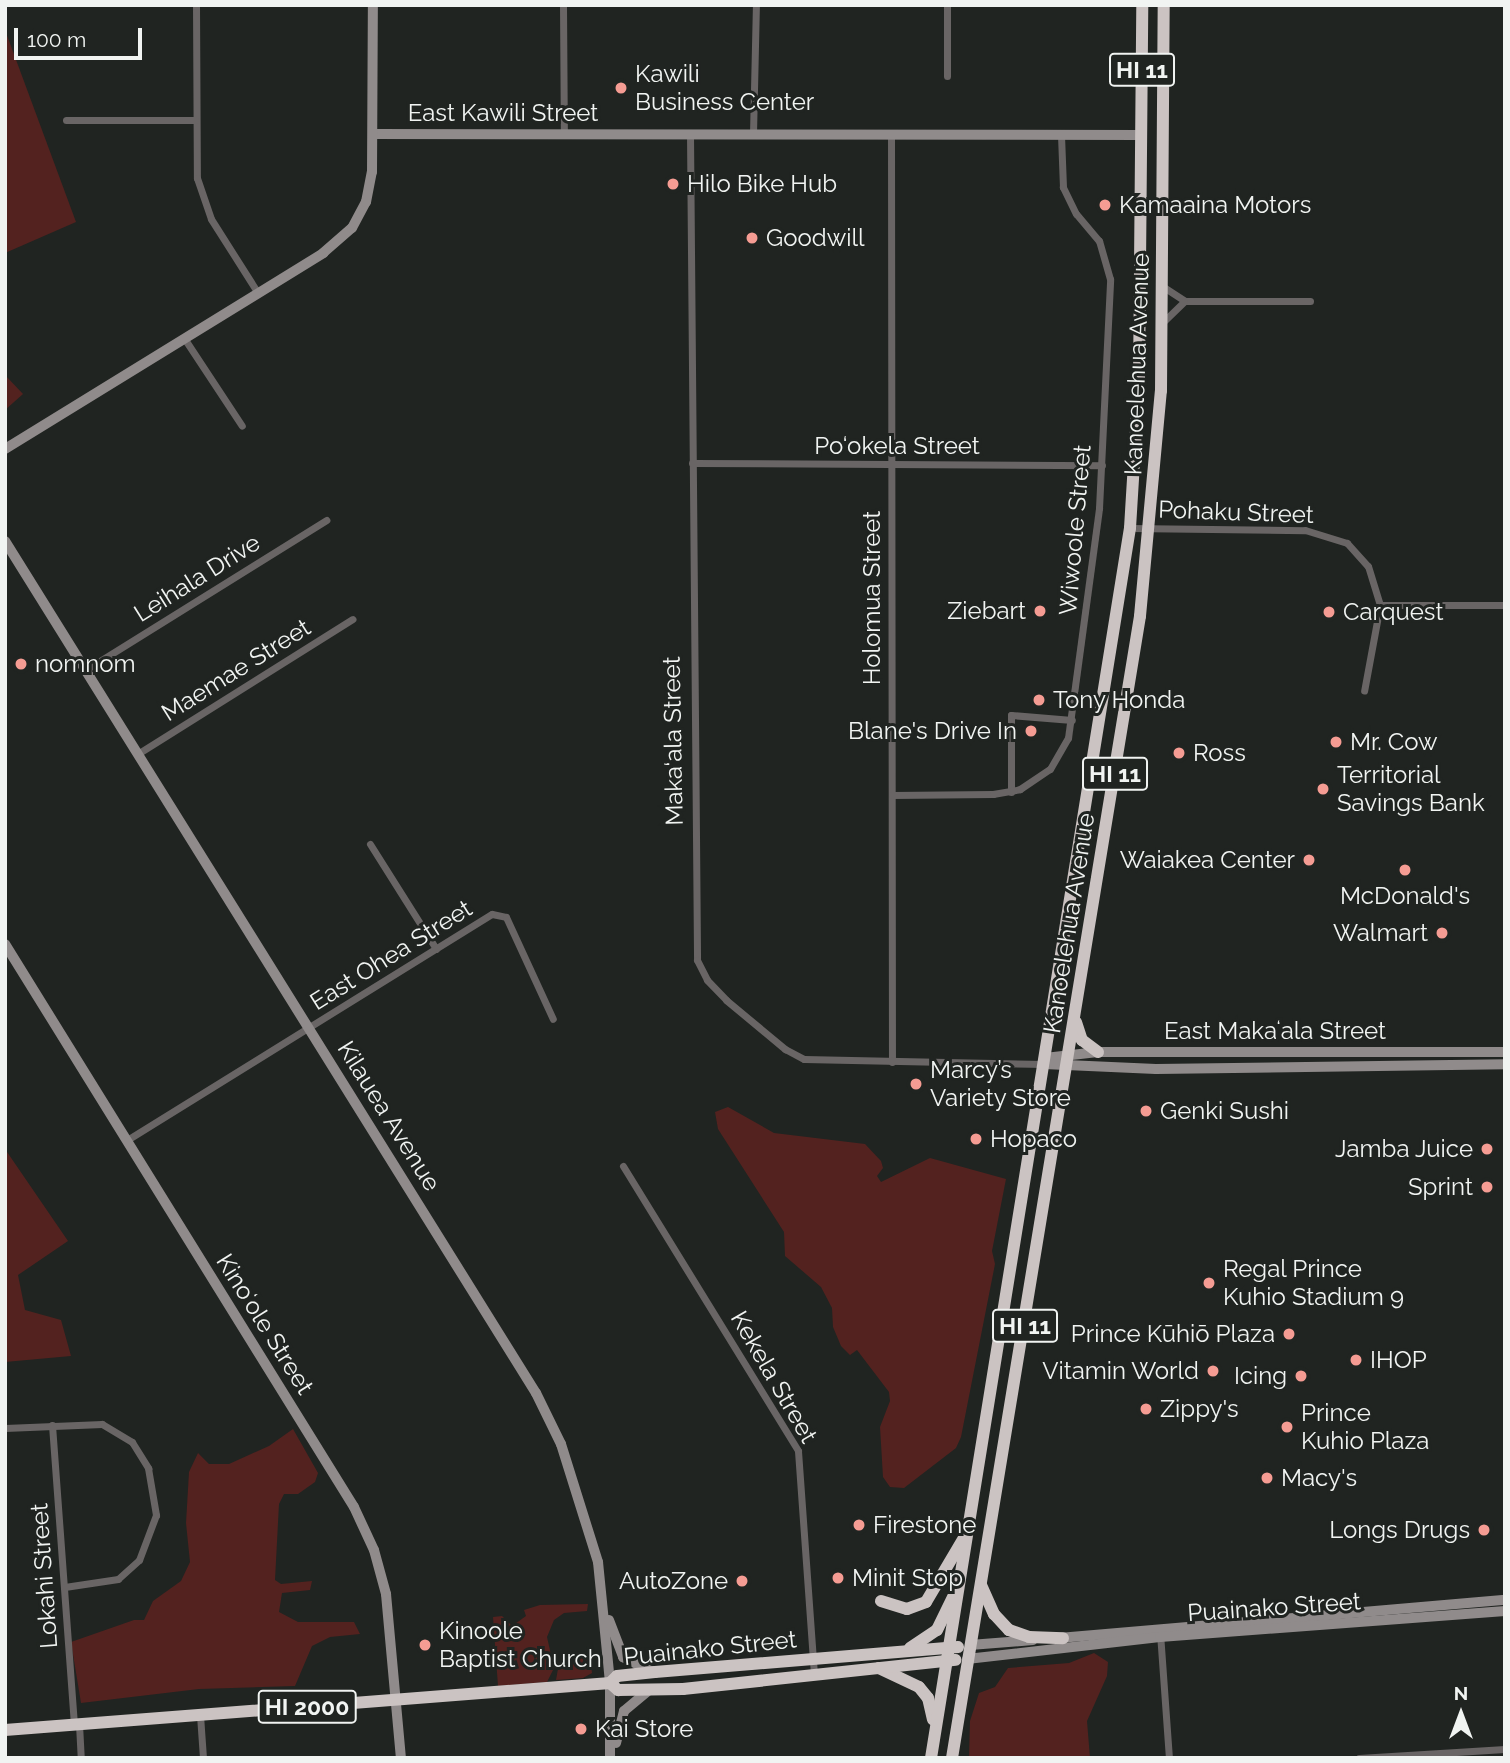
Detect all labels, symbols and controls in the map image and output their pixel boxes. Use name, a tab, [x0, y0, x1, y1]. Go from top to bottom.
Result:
scale bar	[18, 14, 145, 58]
text: 100 m	[27, 27, 86, 52]
road number: HI 11	[1109, 50, 1175, 90]
place label: Kawili Business Center	[635, 60, 814, 116]
marker: Kawili Business Center	[613, 80, 629, 96]
street label: East Kawili Street	[408, 99, 598, 127]
place label: Hilo Bike Hub	[687, 170, 837, 198]
marker: Hilo Bike Hub	[665, 176, 681, 192]
place label: Kamaaina Motors	[1119, 191, 1311, 219]
marker: Kamaaina Motors	[1097, 197, 1113, 213]
place label: Goodwill	[766, 224, 864, 252]
marker: Goodwill	[744, 230, 760, 246]
street label: Kanoelehua Avenue	[1119, 252, 1155, 476]
street label: Po‘okela Street	[814, 432, 980, 460]
street label: Wiwoole Street	[1053, 443, 1097, 617]
street label: Pohaku Street	[1158, 495, 1314, 529]
street label: Holomua Street	[858, 511, 886, 685]
street label: Leihala Drive	[129, 528, 265, 628]
place label: Ziebart	[947, 597, 1026, 625]
place label: Carquest	[1343, 598, 1443, 626]
marker: Ziebart	[1032, 603, 1048, 619]
marker: Carquest	[1321, 604, 1337, 620]
street label: Maemae Street	[156, 613, 316, 727]
place label: nomnom	[35, 650, 136, 678]
marker: nomnom	[13, 656, 29, 672]
street label: Maka‘ala Street	[657, 656, 689, 826]
place label: Tony Honda	[1053, 686, 1186, 714]
marker: Tony Honda	[1031, 692, 1047, 708]
place label: Blane's Drive In	[848, 717, 1017, 745]
marker: Blane's Drive In	[1023, 723, 1039, 739]
place label: Mr. Cow	[1350, 728, 1438, 756]
marker: Mr. Cow	[1328, 734, 1344, 750]
place label: Ross	[1193, 739, 1246, 767]
marker: Ross	[1171, 745, 1187, 761]
road number: HI 11	[1082, 754, 1148, 794]
place label: Territorial Savings Bank	[1337, 761, 1485, 817]
marker: Territorial Savings Bank	[1315, 781, 1331, 797]
street label: Kanoelehua Avenue	[1037, 811, 1101, 1035]
place label: Waiakea Center	[1120, 846, 1295, 874]
marker: Waiakea Center	[1301, 852, 1317, 868]
marker: McDonald's	[1397, 862, 1413, 878]
place label: McDonald's	[1340, 882, 1470, 910]
street label: East Ohea Street	[305, 894, 477, 1016]
place label: Walmart	[1333, 919, 1428, 947]
marker: Walmart	[1434, 925, 1450, 941]
street label: East Makaʻala Street	[1164, 1017, 1386, 1045]
street label: Kilauea Avenue	[331, 1035, 447, 1197]
place label: Marcy’s Variety Store	[930, 1056, 1072, 1112]
marker: Marcy’s Variety Store	[908, 1076, 924, 1092]
place label: Genki Sushi	[1160, 1097, 1289, 1125]
marker: Genki Sushi	[1138, 1103, 1154, 1119]
place label: Hopaco	[990, 1125, 1077, 1153]
marker: Hopaco	[968, 1131, 984, 1147]
place label: Jamba Juice	[1334, 1135, 1473, 1163]
marker: Jamba Juice	[1479, 1141, 1495, 1157]
place label: Sprint	[1408, 1173, 1473, 1201]
marker: Sprint	[1479, 1179, 1495, 1195]
street label: Kinoʻole Street	[210, 1248, 320, 1400]
place label: Regal Prince Kuhio Stadium 9	[1223, 1255, 1404, 1311]
marker: Regal Prince Kuhio Stadium 9	[1201, 1275, 1217, 1291]
street label: Kekela Street	[725, 1306, 823, 1448]
road number: HI 11	[992, 1306, 1058, 1345]
place label: Prince Kūhiō Plaza	[1071, 1320, 1275, 1348]
marker: Prince Kūhiō Plaza	[1281, 1326, 1297, 1342]
place label: IHOP	[1370, 1346, 1427, 1374]
marker: IHOP	[1348, 1352, 1364, 1368]
place label: Vitamin World	[1041, 1357, 1199, 1385]
place label: Icing	[1234, 1362, 1287, 1390]
marker: Vitamin World	[1205, 1363, 1221, 1379]
marker: Icing	[1293, 1368, 1309, 1384]
place label: Zippy's	[1160, 1395, 1239, 1423]
place label: Prince Kuhio Plaza	[1301, 1399, 1429, 1455]
marker: Zippy's	[1138, 1401, 1154, 1417]
marker: Prince Kuhio Plaza	[1279, 1419, 1295, 1435]
place label: Macy's	[1281, 1464, 1357, 1492]
marker: Macy's	[1259, 1470, 1275, 1486]
street label: Lokahi Street	[25, 1502, 63, 1650]
place label: Firestone	[873, 1511, 976, 1539]
place label: Longs Drugs	[1329, 1516, 1470, 1544]
marker: Firestone	[851, 1517, 867, 1533]
marker: Longs Drugs	[1476, 1522, 1492, 1538]
place label: Minit Stop	[852, 1564, 963, 1592]
place label: AutoZone	[619, 1567, 728, 1595]
marker: Minit Stop	[830, 1570, 846, 1586]
marker: AutoZone	[734, 1573, 750, 1589]
street label: Puainako Street	[1186, 1587, 1362, 1627]
place label: Kinoole Baptist Church	[439, 1617, 602, 1673]
street label: Puainako Street	[622, 1625, 798, 1671]
marker: Kinoole Baptist Church	[417, 1637, 433, 1653]
north arrow	[1426, 1679, 1496, 1749]
text: N	[1454, 1682, 1468, 1704]
road number: HI 2000	[256, 1688, 358, 1726]
place label: Kai Store	[595, 1715, 693, 1743]
marker: Kai Store	[573, 1721, 589, 1737]

